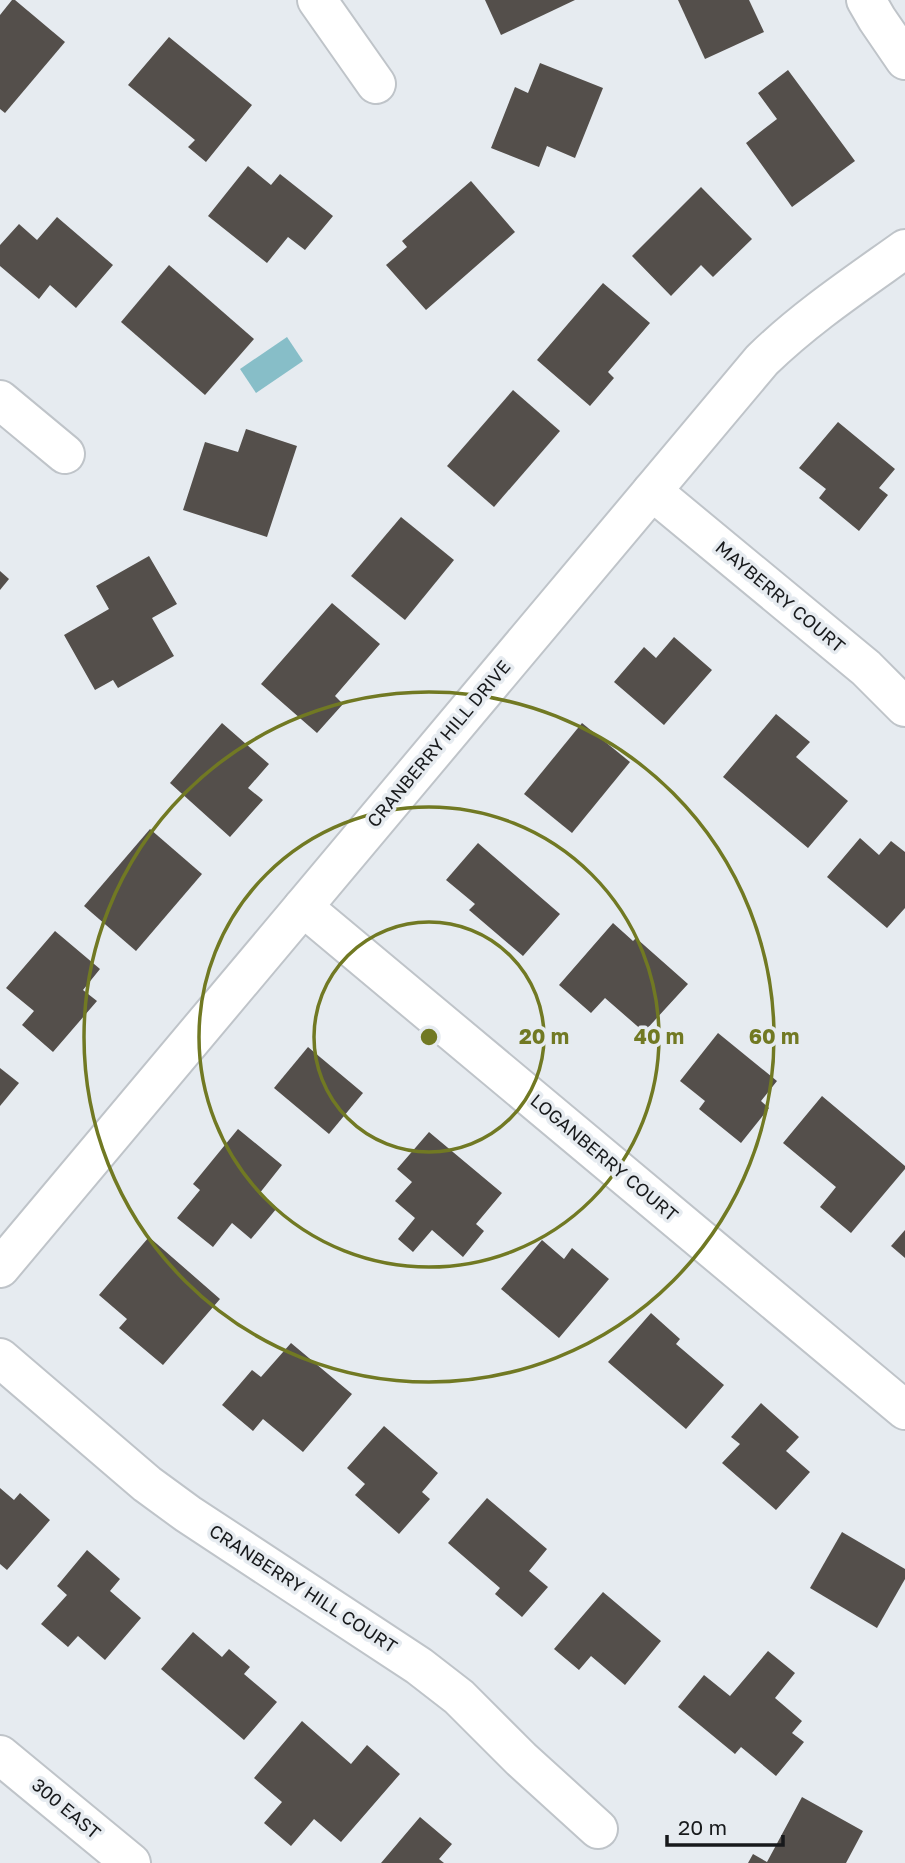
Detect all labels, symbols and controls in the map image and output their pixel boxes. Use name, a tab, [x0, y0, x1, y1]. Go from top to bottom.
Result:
street label: MAYBERRY COURT	[711, 536, 850, 657]
street label: CRANBERRY HILL DRIVE	[362, 655, 515, 831]
text: 20 m	[519, 1023, 569, 1049]
text: 40 m	[634, 1023, 684, 1049]
text: 60 m	[749, 1023, 799, 1049]
centre of rings	[417, 1025, 441, 1049]
street label: LOGANBERRY COURT	[526, 1089, 683, 1225]
street label: CRANBERRY HILL COURT	[206, 1519, 402, 1657]
street label: 300 EAST	[28, 1773, 105, 1843]
scale bar	[667, 1804, 782, 1848]
text: 20 m	[678, 1814, 727, 1840]

